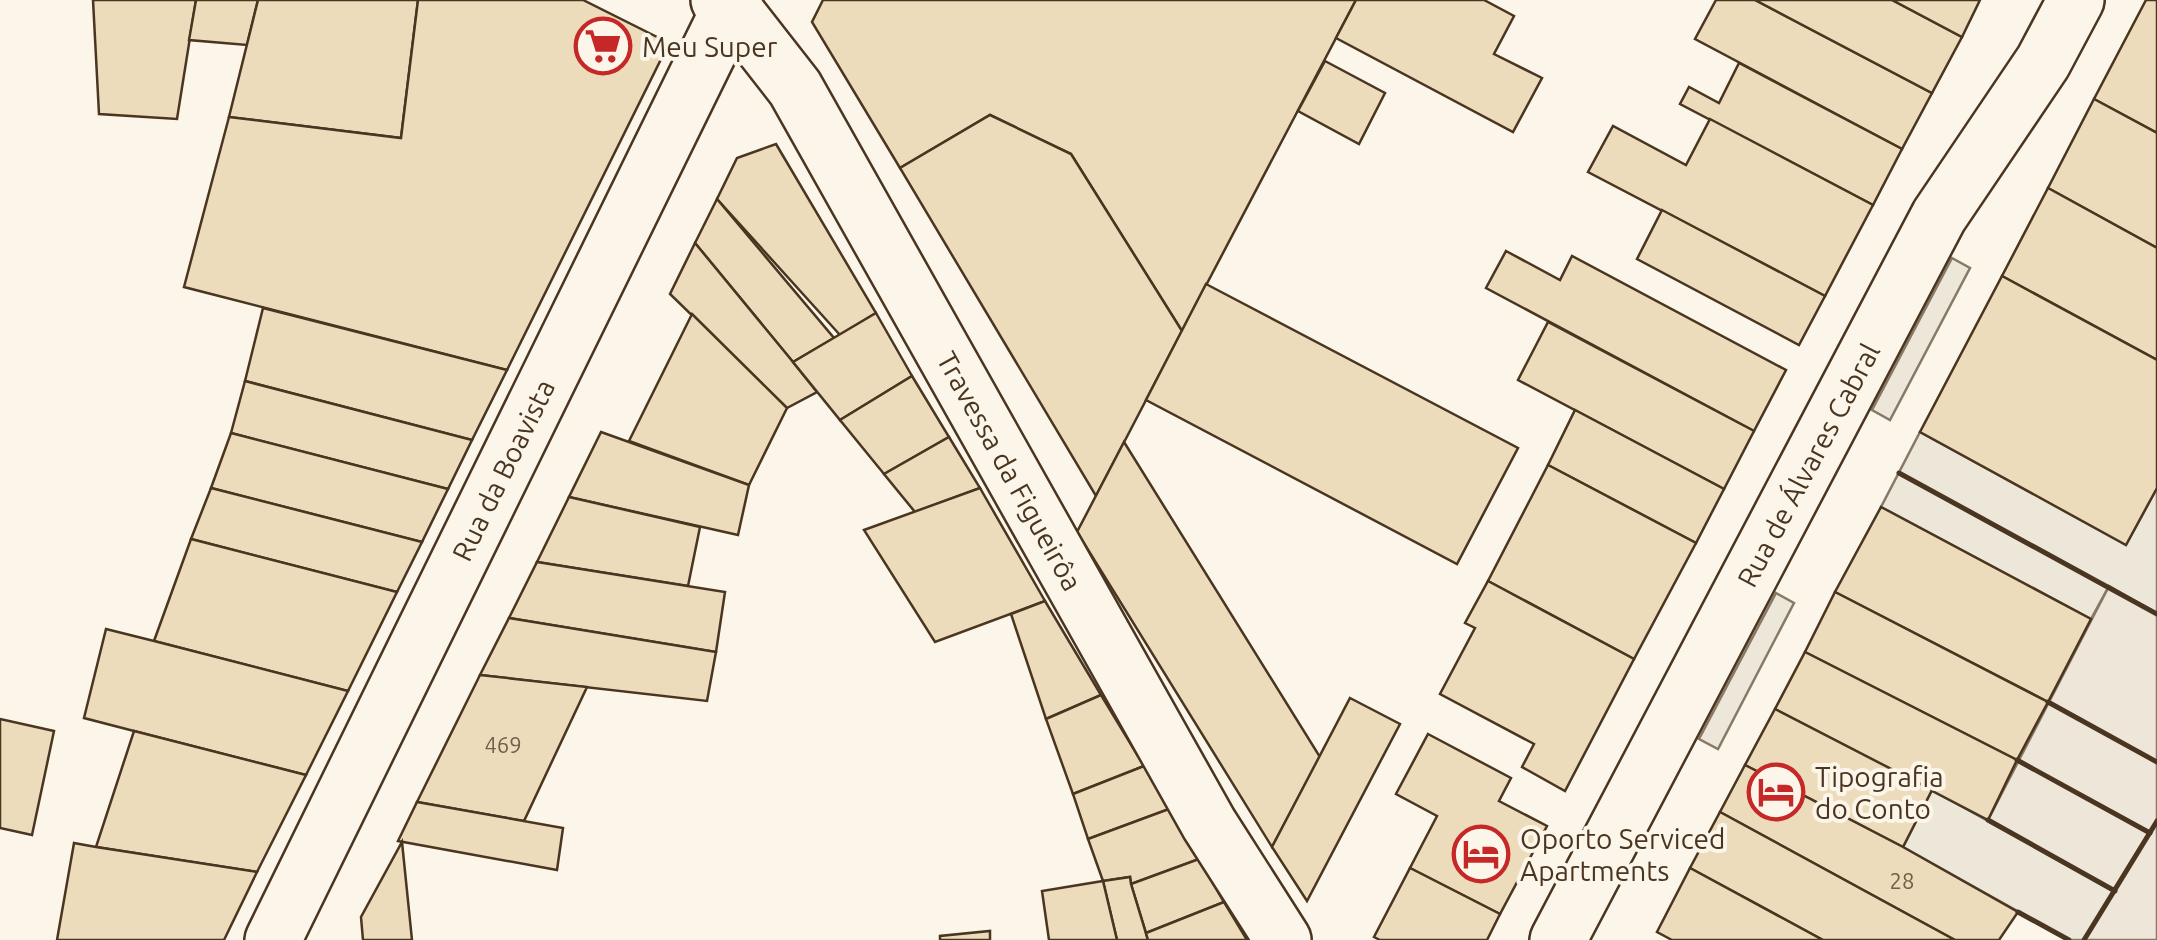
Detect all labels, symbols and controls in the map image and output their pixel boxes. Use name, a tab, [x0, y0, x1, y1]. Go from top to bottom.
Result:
supermarket icon: Meu Super	[573, 16, 633, 76]
place label: Meu Super	[642, 31, 778, 62]
street label: Rua de Álvares Cabral	[1730, 338, 1885, 592]
street label: Travessa da Figueirôa	[931, 346, 1089, 596]
street label: Rua da Boavista	[446, 374, 560, 566]
house number: 469	[484, 732, 522, 757]
place label: Tipografia do Conto	[1815, 761, 1944, 824]
hotel icon: Tipografia do Conto	[1746, 762, 1806, 822]
place label: Oporto Serviced Apartments	[1520, 823, 1725, 886]
hotel icon: Oporto Serviced Apartments	[1451, 824, 1511, 884]
house number: 28	[1890, 868, 1914, 893]

